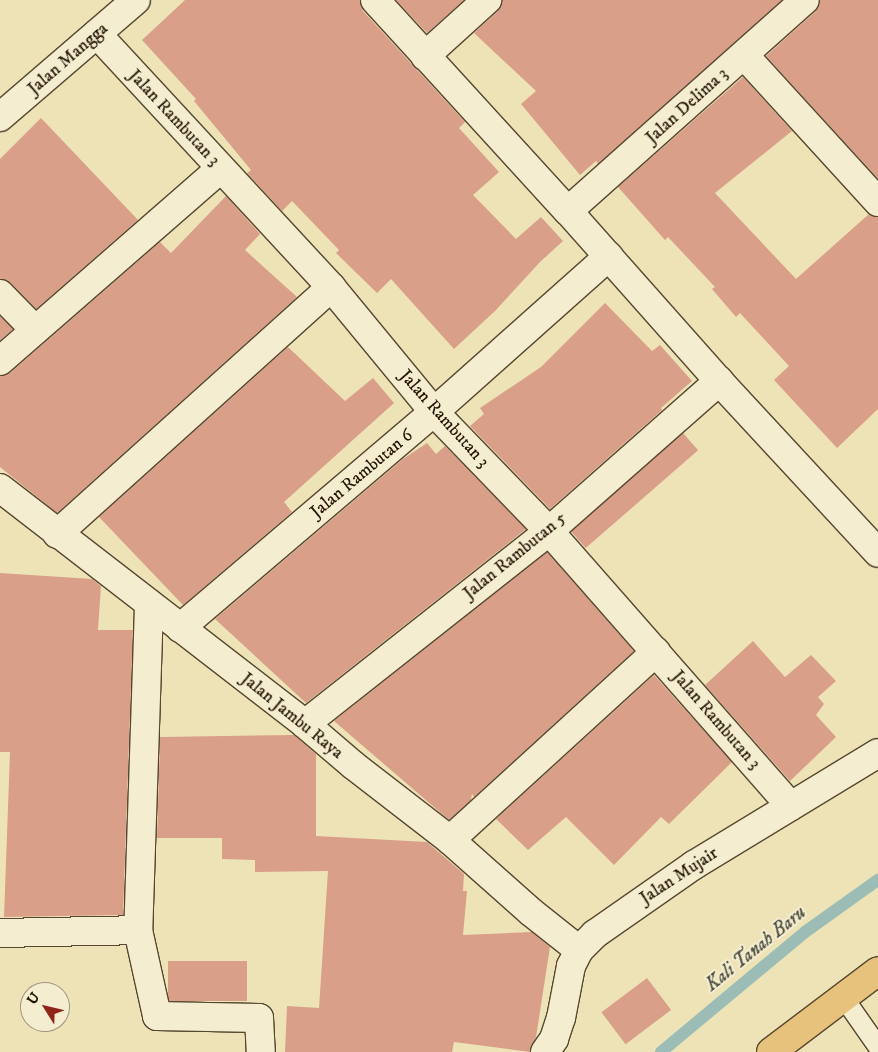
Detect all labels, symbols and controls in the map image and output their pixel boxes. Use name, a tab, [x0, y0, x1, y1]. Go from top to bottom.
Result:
street label: Jalan Mangga	[23, 18, 113, 100]
street label: Jalan Delima 3	[641, 63, 733, 149]
street label: Jalan Rambutan 3	[124, 65, 224, 171]
street label: Jalan Rambutan 3	[394, 366, 494, 472]
street label: Jalan Rambutan 6	[306, 425, 418, 523]
street label: Jalan Rambutan 5	[459, 508, 571, 604]
street label: Jalan Rambutan 3	[667, 666, 765, 774]
street label: Jalan Jambu Raya	[236, 668, 348, 764]
street label: Jalan Mujair	[636, 843, 722, 909]
water label: Kali Tanah Baru	[701, 901, 811, 997]
north arrow	[20, 982, 70, 1032]
text: U	[23, 989, 44, 1008]

